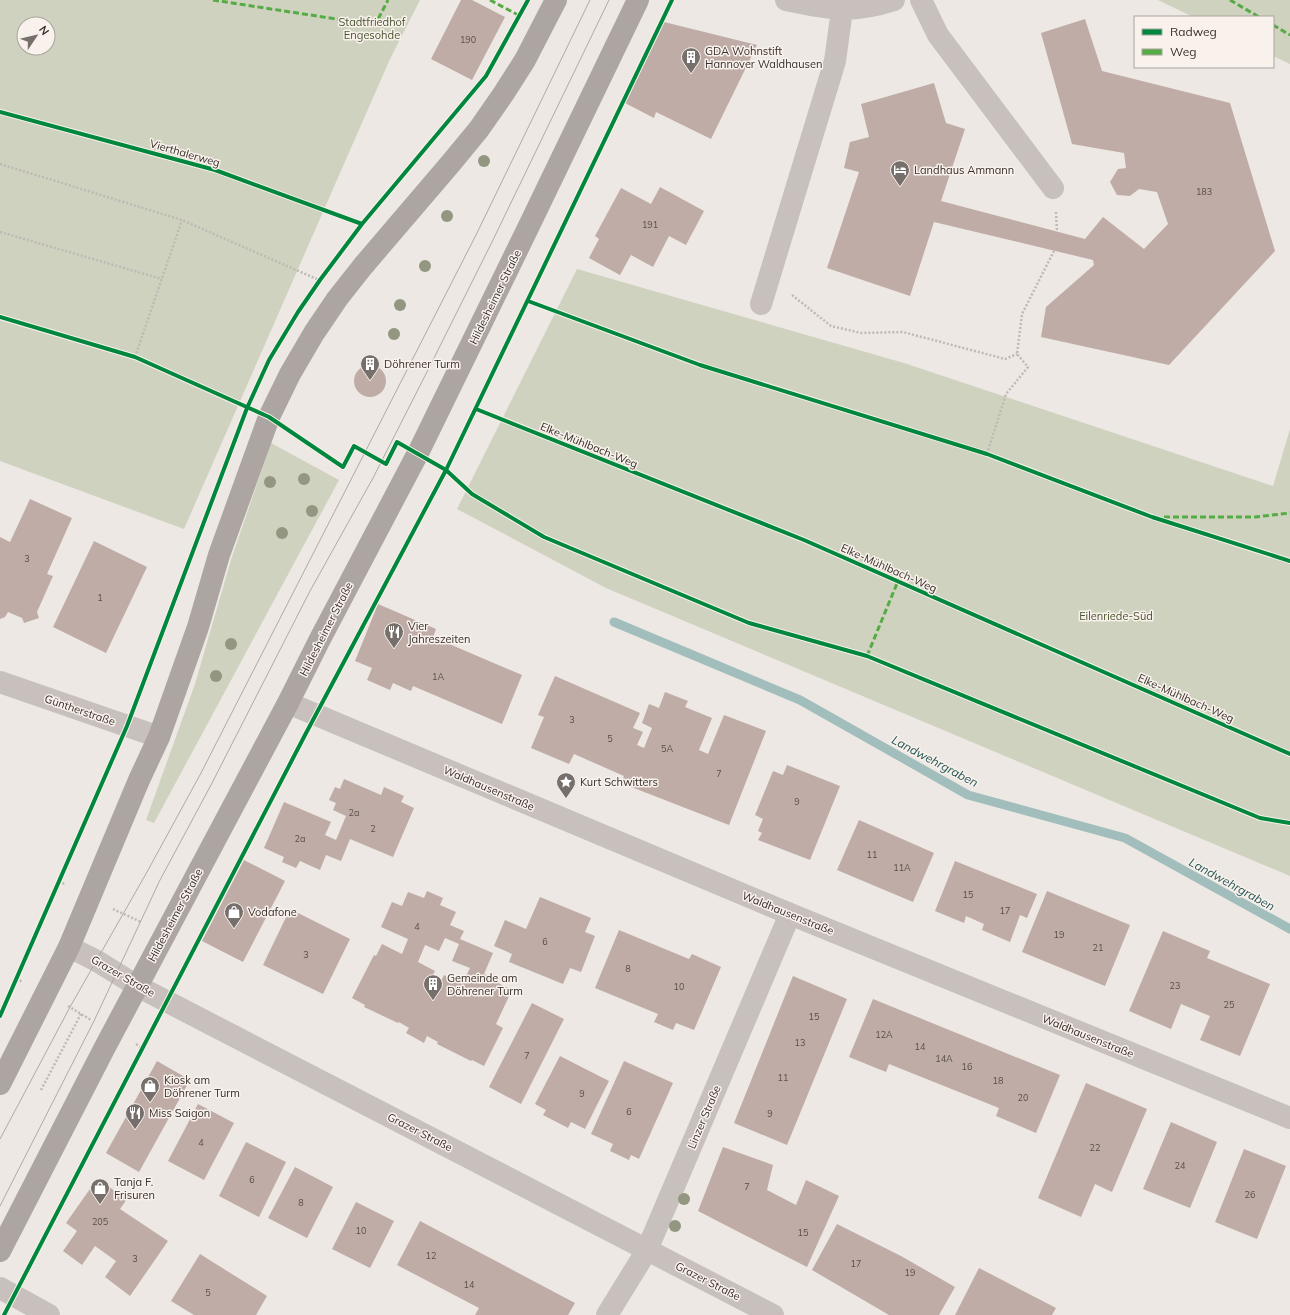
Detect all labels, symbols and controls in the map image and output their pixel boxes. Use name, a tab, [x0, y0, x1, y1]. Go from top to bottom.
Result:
park label: Stadtfriedhof Engesohde	[338, 15, 406, 42]
north arrow	[16, 16, 56, 56]
legend	[1134, 16, 1274, 68]
text: N	[36, 23, 52, 38]
text: Radweg	[1170, 24, 1217, 39]
house number: 190	[460, 34, 476, 45]
place label: GDA Wohnstift Hannover Waldhausen	[705, 44, 822, 71]
text: Weg	[1170, 44, 1196, 59]
building icon: GDA Wohnstift Hannover Waldhausen	[680, 46, 702, 74]
street label: Vierthalerweg	[148, 136, 222, 170]
hotel icon: Landhaus Ammann	[889, 159, 911, 187]
place label: Landhaus Ammann	[914, 163, 1014, 177]
house number: 183	[1196, 186, 1212, 197]
house number: 191	[642, 219, 658, 230]
street label: Hildesheimer Straße	[466, 247, 524, 347]
building icon: Döhrener Turm	[359, 353, 381, 381]
place label: Döhrener Turm	[384, 357, 460, 371]
street label: Elke-Mühlbach-Weg	[538, 419, 640, 471]
street label: Elke-Mühlbach-Weg	[839, 541, 939, 595]
house number: 3	[24, 553, 30, 564]
street label: Hildesheimer Straße	[296, 580, 356, 678]
house number: 1	[97, 592, 103, 603]
park label: Eilenriede-Süd	[1079, 609, 1153, 623]
place label: Vier Jahreszeiten	[408, 619, 470, 646]
restaurant icon: Vier Jahreszeiten	[383, 621, 405, 649]
house number: 1A	[432, 671, 444, 682]
street label: Elke-Mühlbach-Weg	[1136, 671, 1236, 725]
street label: Güntherstraße	[43, 691, 117, 729]
house number: 3	[569, 714, 575, 725]
water label: Landwehrgraben	[889, 732, 981, 790]
house number: 5	[607, 733, 613, 744]
house number: 5A	[661, 743, 673, 754]
street label: Waldhausenstraße	[441, 763, 537, 813]
house number: 7	[716, 768, 722, 779]
place icon: Kurt Schwitters	[555, 771, 577, 799]
place label: Kurt Schwitters	[580, 775, 658, 789]
house number: 9	[794, 796, 800, 807]
house number: 2a	[349, 807, 359, 818]
house number: 2	[370, 823, 376, 834]
house number: 2a	[295, 833, 305, 844]
house number: 11	[867, 849, 877, 860]
water label: Landwehrgraben	[1187, 854, 1277, 914]
house number: 11A	[893, 862, 911, 873]
street label: Hildesheimer Straße	[145, 866, 205, 964]
street label: Waldhausenstraße	[740, 888, 836, 938]
house number: 15	[963, 889, 974, 900]
shop icon: Vodafone	[223, 901, 245, 929]
place label: Vodafone	[248, 905, 297, 919]
house number: 17	[1000, 905, 1010, 916]
house number: 4	[414, 921, 420, 932]
house number: 19	[1054, 929, 1064, 940]
house number: 6	[542, 936, 548, 947]
house number: 21	[1093, 942, 1103, 953]
house number: 3	[303, 949, 309, 960]
street label: Grazer Straße	[89, 952, 157, 1000]
house number: 8	[625, 963, 631, 974]
place label: Gemeinde am Döhrener Turm	[447, 971, 523, 998]
building icon: Gemeinde am Döhrener Turm	[422, 973, 444, 1001]
house number: 23	[1170, 980, 1180, 991]
house number: 10	[674, 981, 684, 992]
house number: 25	[1224, 999, 1235, 1010]
house number: 15	[809, 1011, 820, 1022]
street label: Waldhausenstraße	[1040, 1011, 1136, 1061]
house number: 12A	[875, 1029, 893, 1040]
house number: 13	[795, 1037, 805, 1048]
house number: 14	[915, 1041, 926, 1052]
house number: 7	[524, 1050, 530, 1061]
house number: 14A	[935, 1053, 953, 1064]
house number: 16	[962, 1061, 972, 1072]
house number: 11	[778, 1072, 788, 1083]
place label: Kiosk am Döhrener Turm	[164, 1073, 240, 1100]
shop icon: Kiosk am Döhrener Turm	[139, 1075, 161, 1103]
house number: 18	[993, 1075, 1003, 1086]
street label: Linzer Straße	[684, 1083, 724, 1151]
house number: 9	[579, 1088, 585, 1099]
house number: 20	[1018, 1092, 1028, 1103]
restaurant icon: Miss Saigon	[124, 1102, 146, 1130]
place label: Miss Saigon	[149, 1106, 210, 1120]
house number: 6	[626, 1106, 632, 1117]
house number: 9	[767, 1108, 773, 1119]
street label: Grazer Straße	[385, 1110, 455, 1154]
house number: 4	[198, 1137, 204, 1148]
house number: 22	[1090, 1142, 1100, 1153]
house number: 24	[1175, 1160, 1186, 1171]
house number: 6	[249, 1174, 255, 1185]
place label: Tanja F. Frisuren	[114, 1175, 155, 1202]
shop icon: Tanja F. Frisuren	[89, 1177, 111, 1205]
house number: 7	[744, 1181, 750, 1192]
house number: 26	[1245, 1189, 1255, 1200]
house number: 8	[298, 1197, 304, 1208]
house number: 205	[92, 1216, 109, 1227]
house number: 10	[356, 1225, 366, 1236]
house number: 15	[798, 1227, 809, 1238]
house number: 12	[426, 1250, 436, 1261]
house number: 3	[132, 1253, 138, 1264]
house number: 17	[851, 1258, 861, 1269]
street label: Grazer Straße	[673, 1259, 743, 1303]
house number: 19	[905, 1267, 915, 1278]
house number: 14	[464, 1279, 475, 1290]
house number: 5	[205, 1287, 211, 1298]

